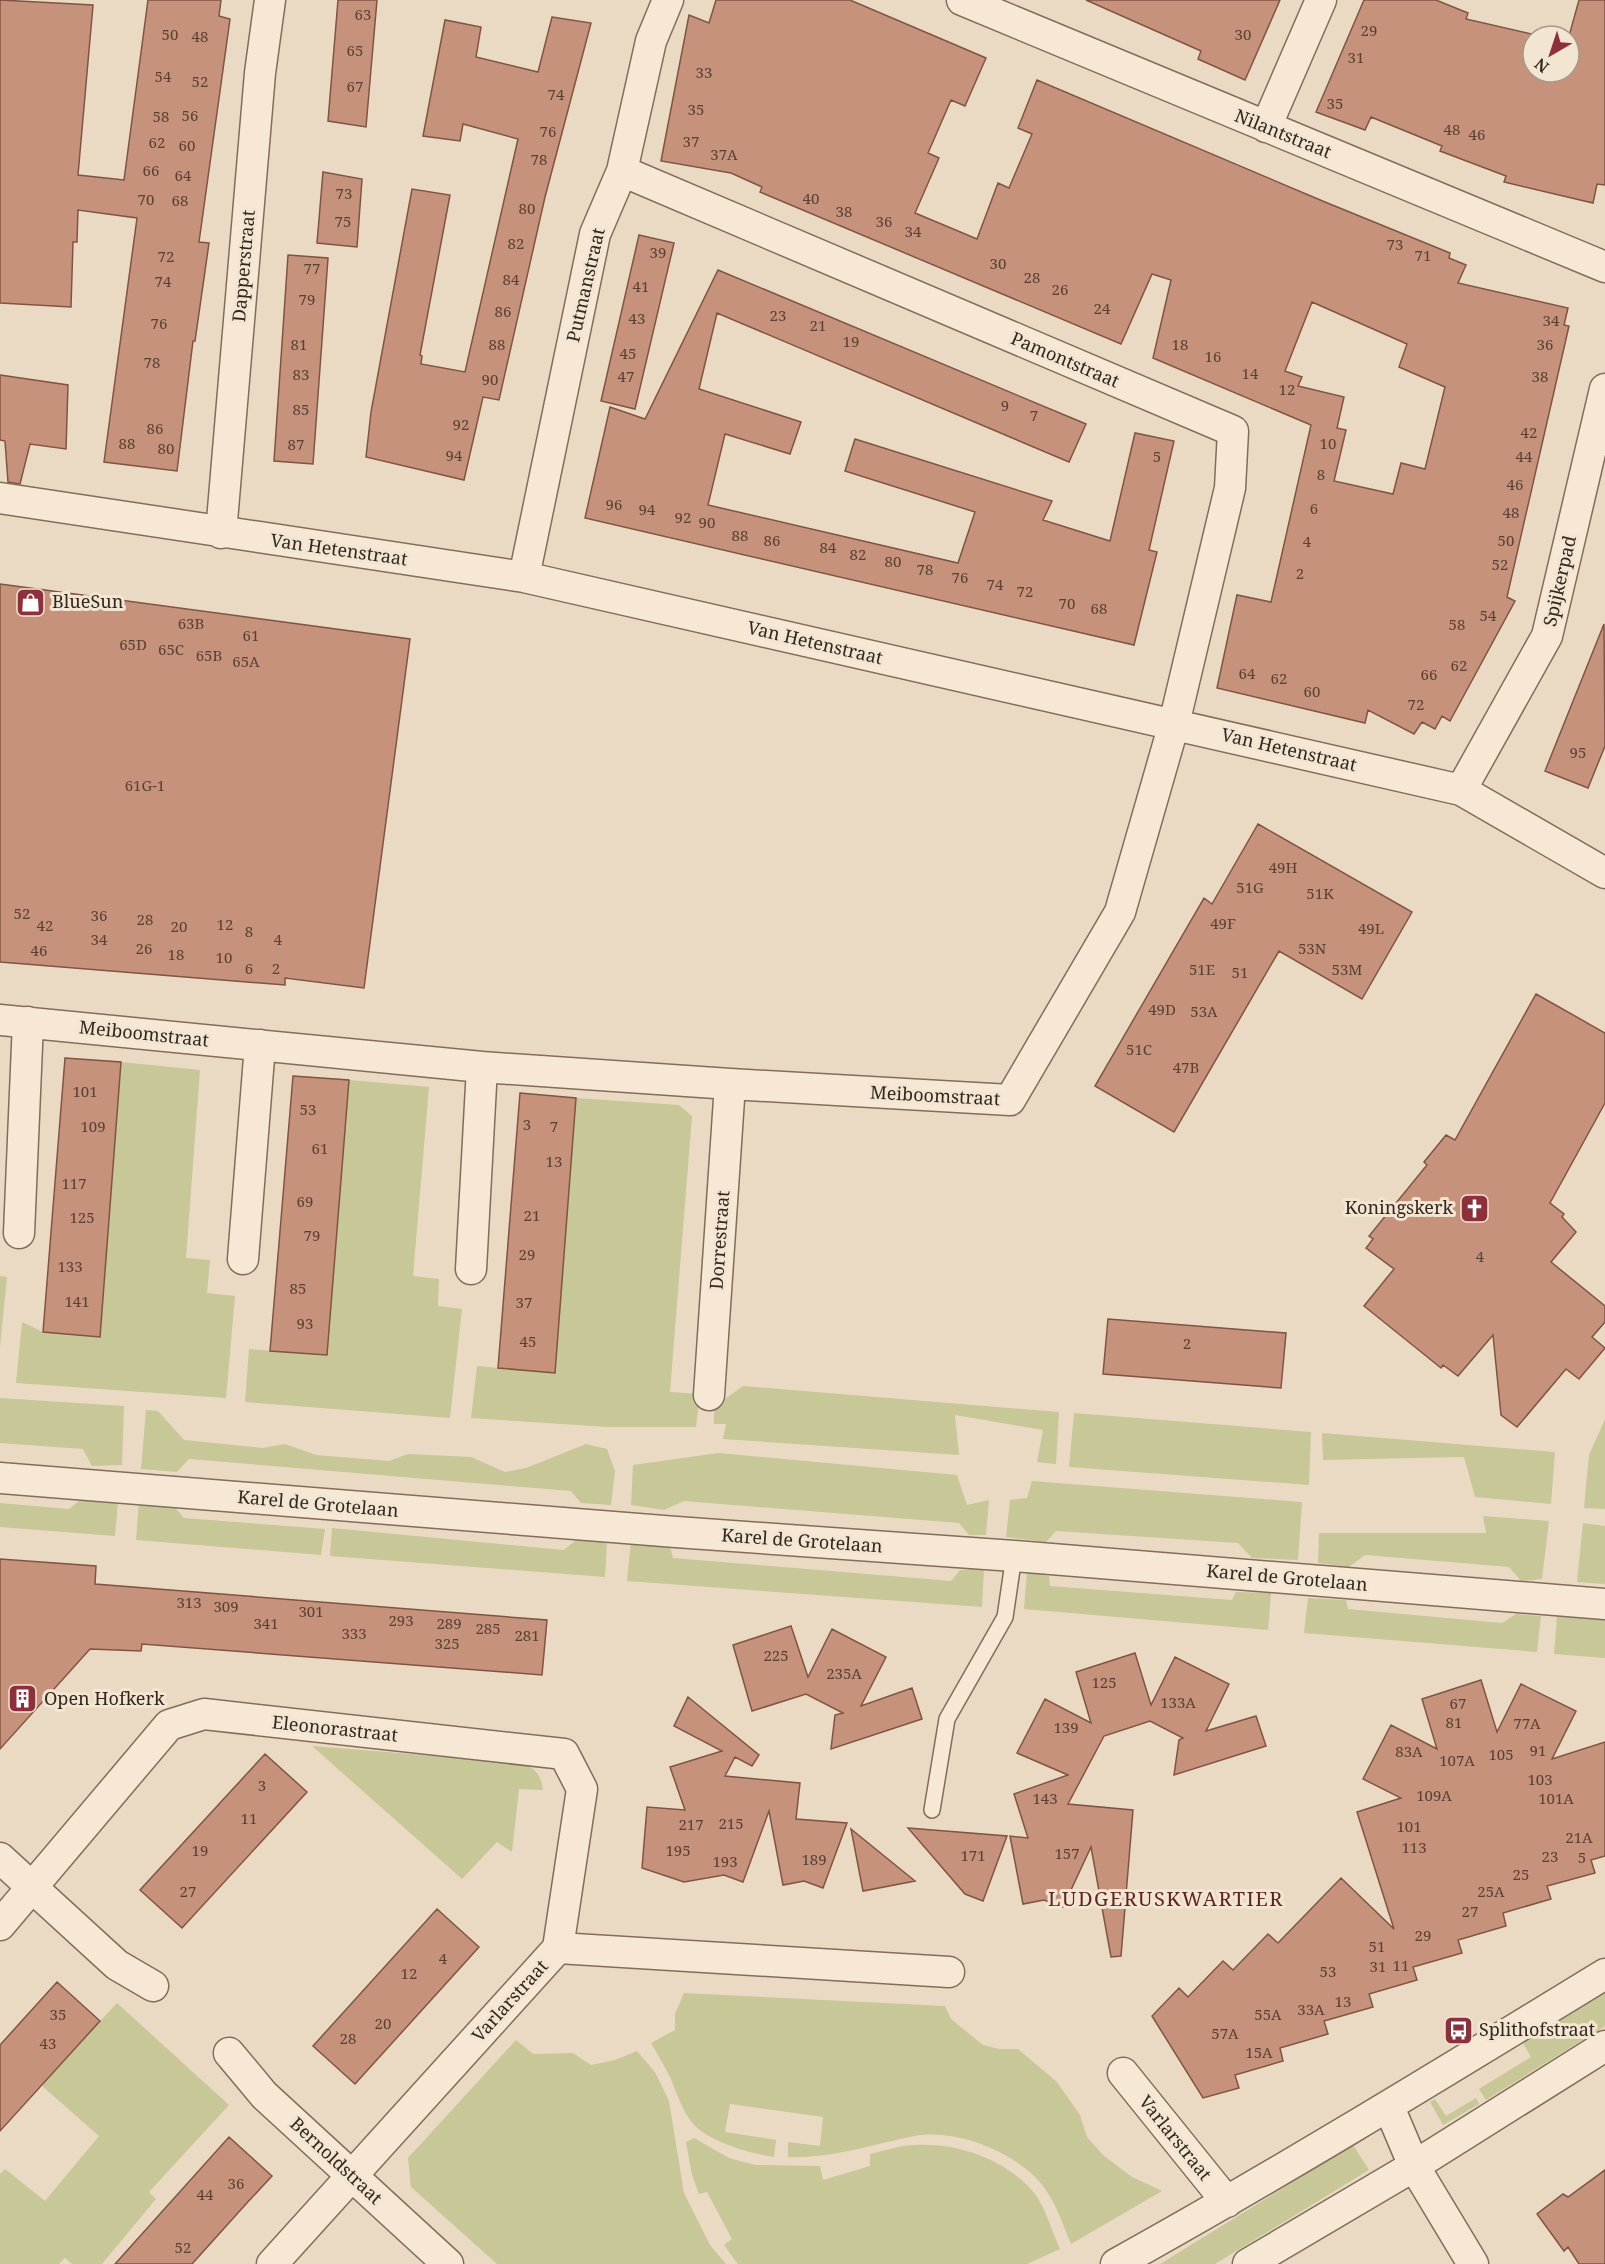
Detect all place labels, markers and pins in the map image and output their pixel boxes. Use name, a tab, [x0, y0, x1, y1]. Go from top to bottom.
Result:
shop icon: BlueSun	[15, 586, 47, 618]
place label: BlueSun	[52, 589, 124, 613]
church icon: Koningskerk	[1458, 1192, 1490, 1224]
place label: Koningskerk	[1345, 1195, 1453, 1219]
building icon: Open Hofkerk	[7, 1683, 39, 1715]
place label: Open Hofkerk	[44, 1686, 165, 1710]
bus stop icon: Splithofstraat	[1442, 2014, 1474, 2046]
place label: Splithofstraat	[1479, 2017, 1595, 2041]

